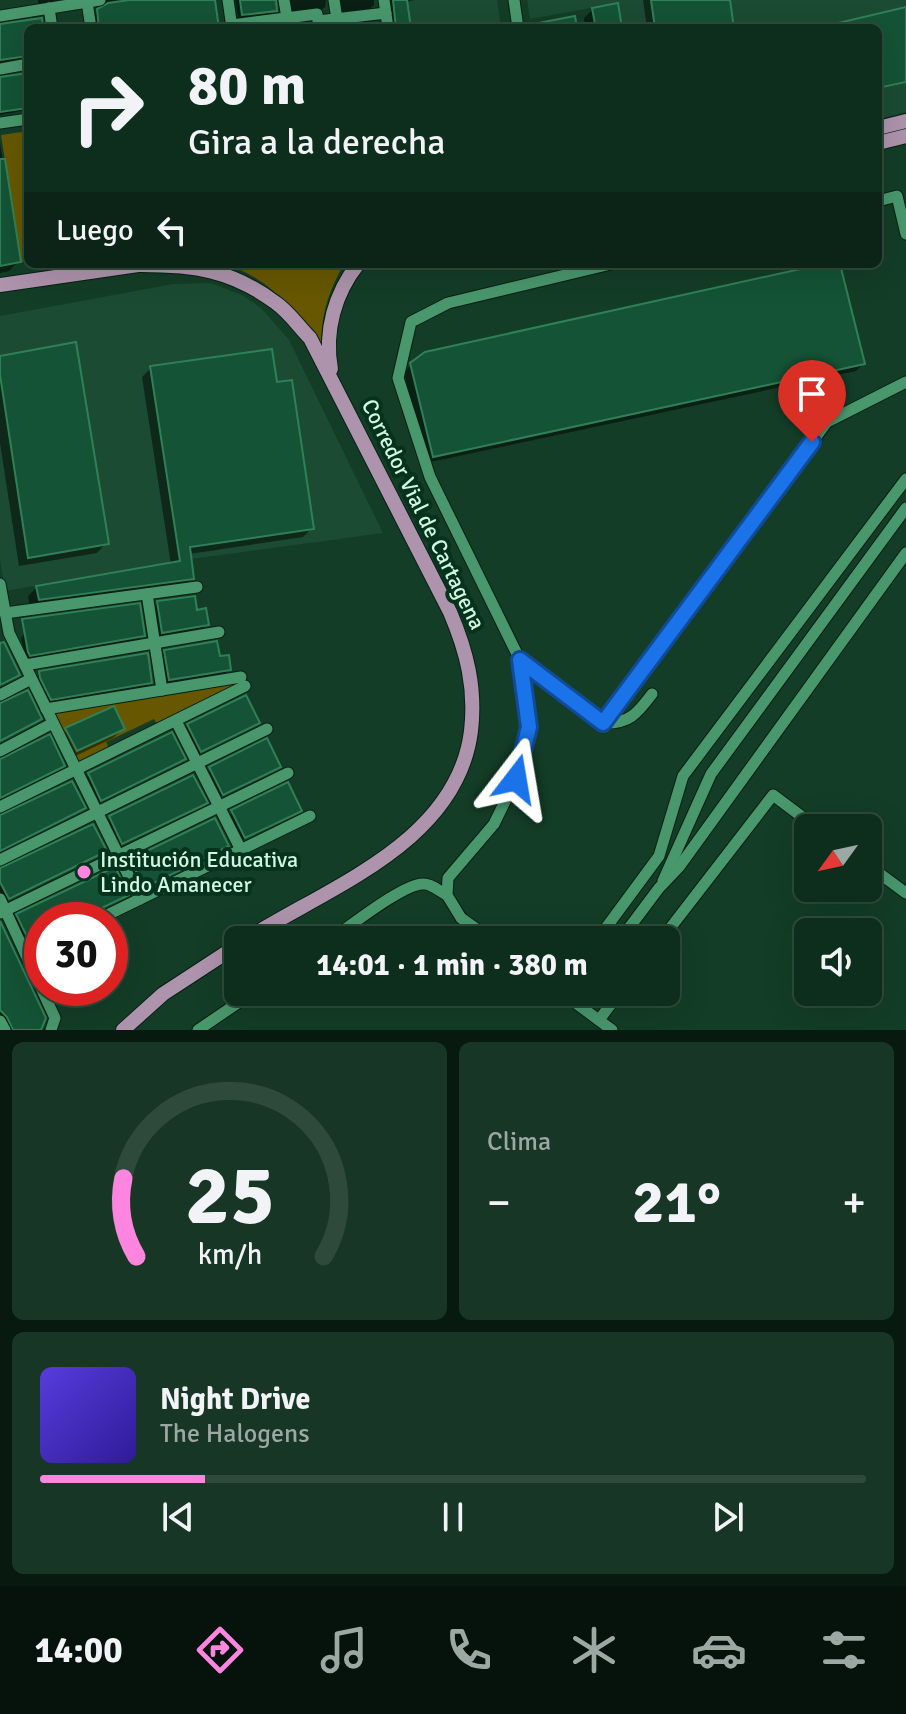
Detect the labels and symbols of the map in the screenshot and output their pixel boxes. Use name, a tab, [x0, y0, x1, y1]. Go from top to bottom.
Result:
pin	[778, 360, 846, 442]
street label: Corredor Vial de Cartagena	[356, 394, 491, 634]
position arrow	[474, 737, 558, 821]
north arrow	[794, 814, 882, 902]
place label: Institución Educativa Lindo Amanecer	[100, 846, 298, 898]
marker: Institución Educativa Lindo Amanecer	[75, 863, 93, 881]
speed limit sign: 30	[24, 902, 128, 1006]

